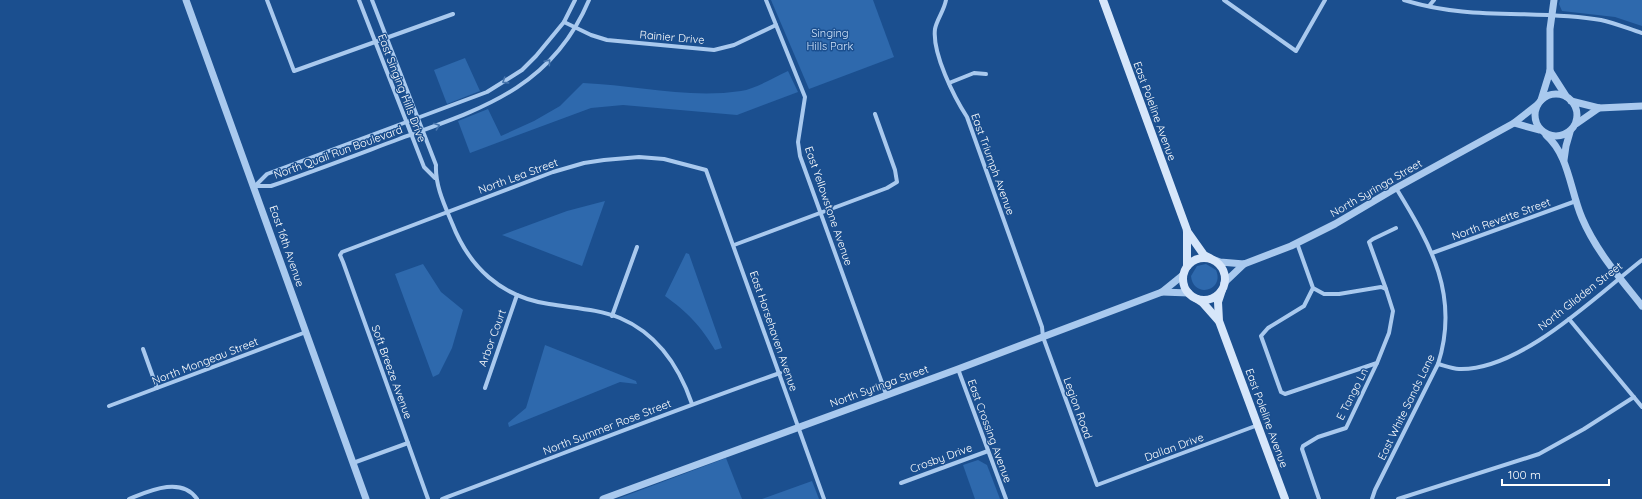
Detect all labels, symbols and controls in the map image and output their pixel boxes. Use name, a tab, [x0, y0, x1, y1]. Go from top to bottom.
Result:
park label: Singing Hills Park	[807, 26, 853, 53]
street label: Rainier Drive	[639, 27, 705, 47]
street label: East Singing Hills Drive	[375, 32, 429, 144]
one-way arrow	[544, 59, 551, 66]
street label: East Poleline Avenue	[1131, 59, 1179, 163]
one-way arrow	[502, 77, 509, 84]
street label: East Triumph Avenue	[968, 111, 1018, 217]
street label: North Quail Run Boulevard	[272, 122, 404, 182]
one-way arrow	[433, 122, 440, 130]
street label: East Yellowstone Avenue	[802, 145, 856, 267]
street label: North Lea Street	[476, 155, 560, 197]
street label: North Syringa Street	[1328, 156, 1425, 220]
street label: North Revette Street	[1450, 195, 1553, 243]
street label: East 16th Avenue	[266, 203, 308, 289]
street label: North Glidden Street	[1535, 259, 1625, 333]
street label: East Horsehaven Avenue	[747, 269, 801, 393]
street label: Arbor Court	[475, 307, 509, 369]
street label: Soft Breeze Avenue	[368, 323, 416, 421]
street label: North Mongeau Street	[150, 334, 260, 388]
street label: East White Sands Lane	[1374, 352, 1438, 462]
street label: North Syringa Street	[828, 362, 930, 410]
street label: East Poleline Avenue	[1243, 366, 1291, 470]
street label: E Tango Ln	[1333, 366, 1371, 422]
street label: Legion Road	[1060, 375, 1096, 441]
street label: East Crossing Avenue	[965, 377, 1015, 485]
street label: North Summer Rose Street	[541, 396, 673, 458]
street label: Dallan Drive	[1142, 430, 1206, 464]
street label: Crosby Drive	[908, 440, 974, 476]
scale bar	[1502, 461, 1609, 487]
text: 100 m	[1508, 467, 1541, 482]

